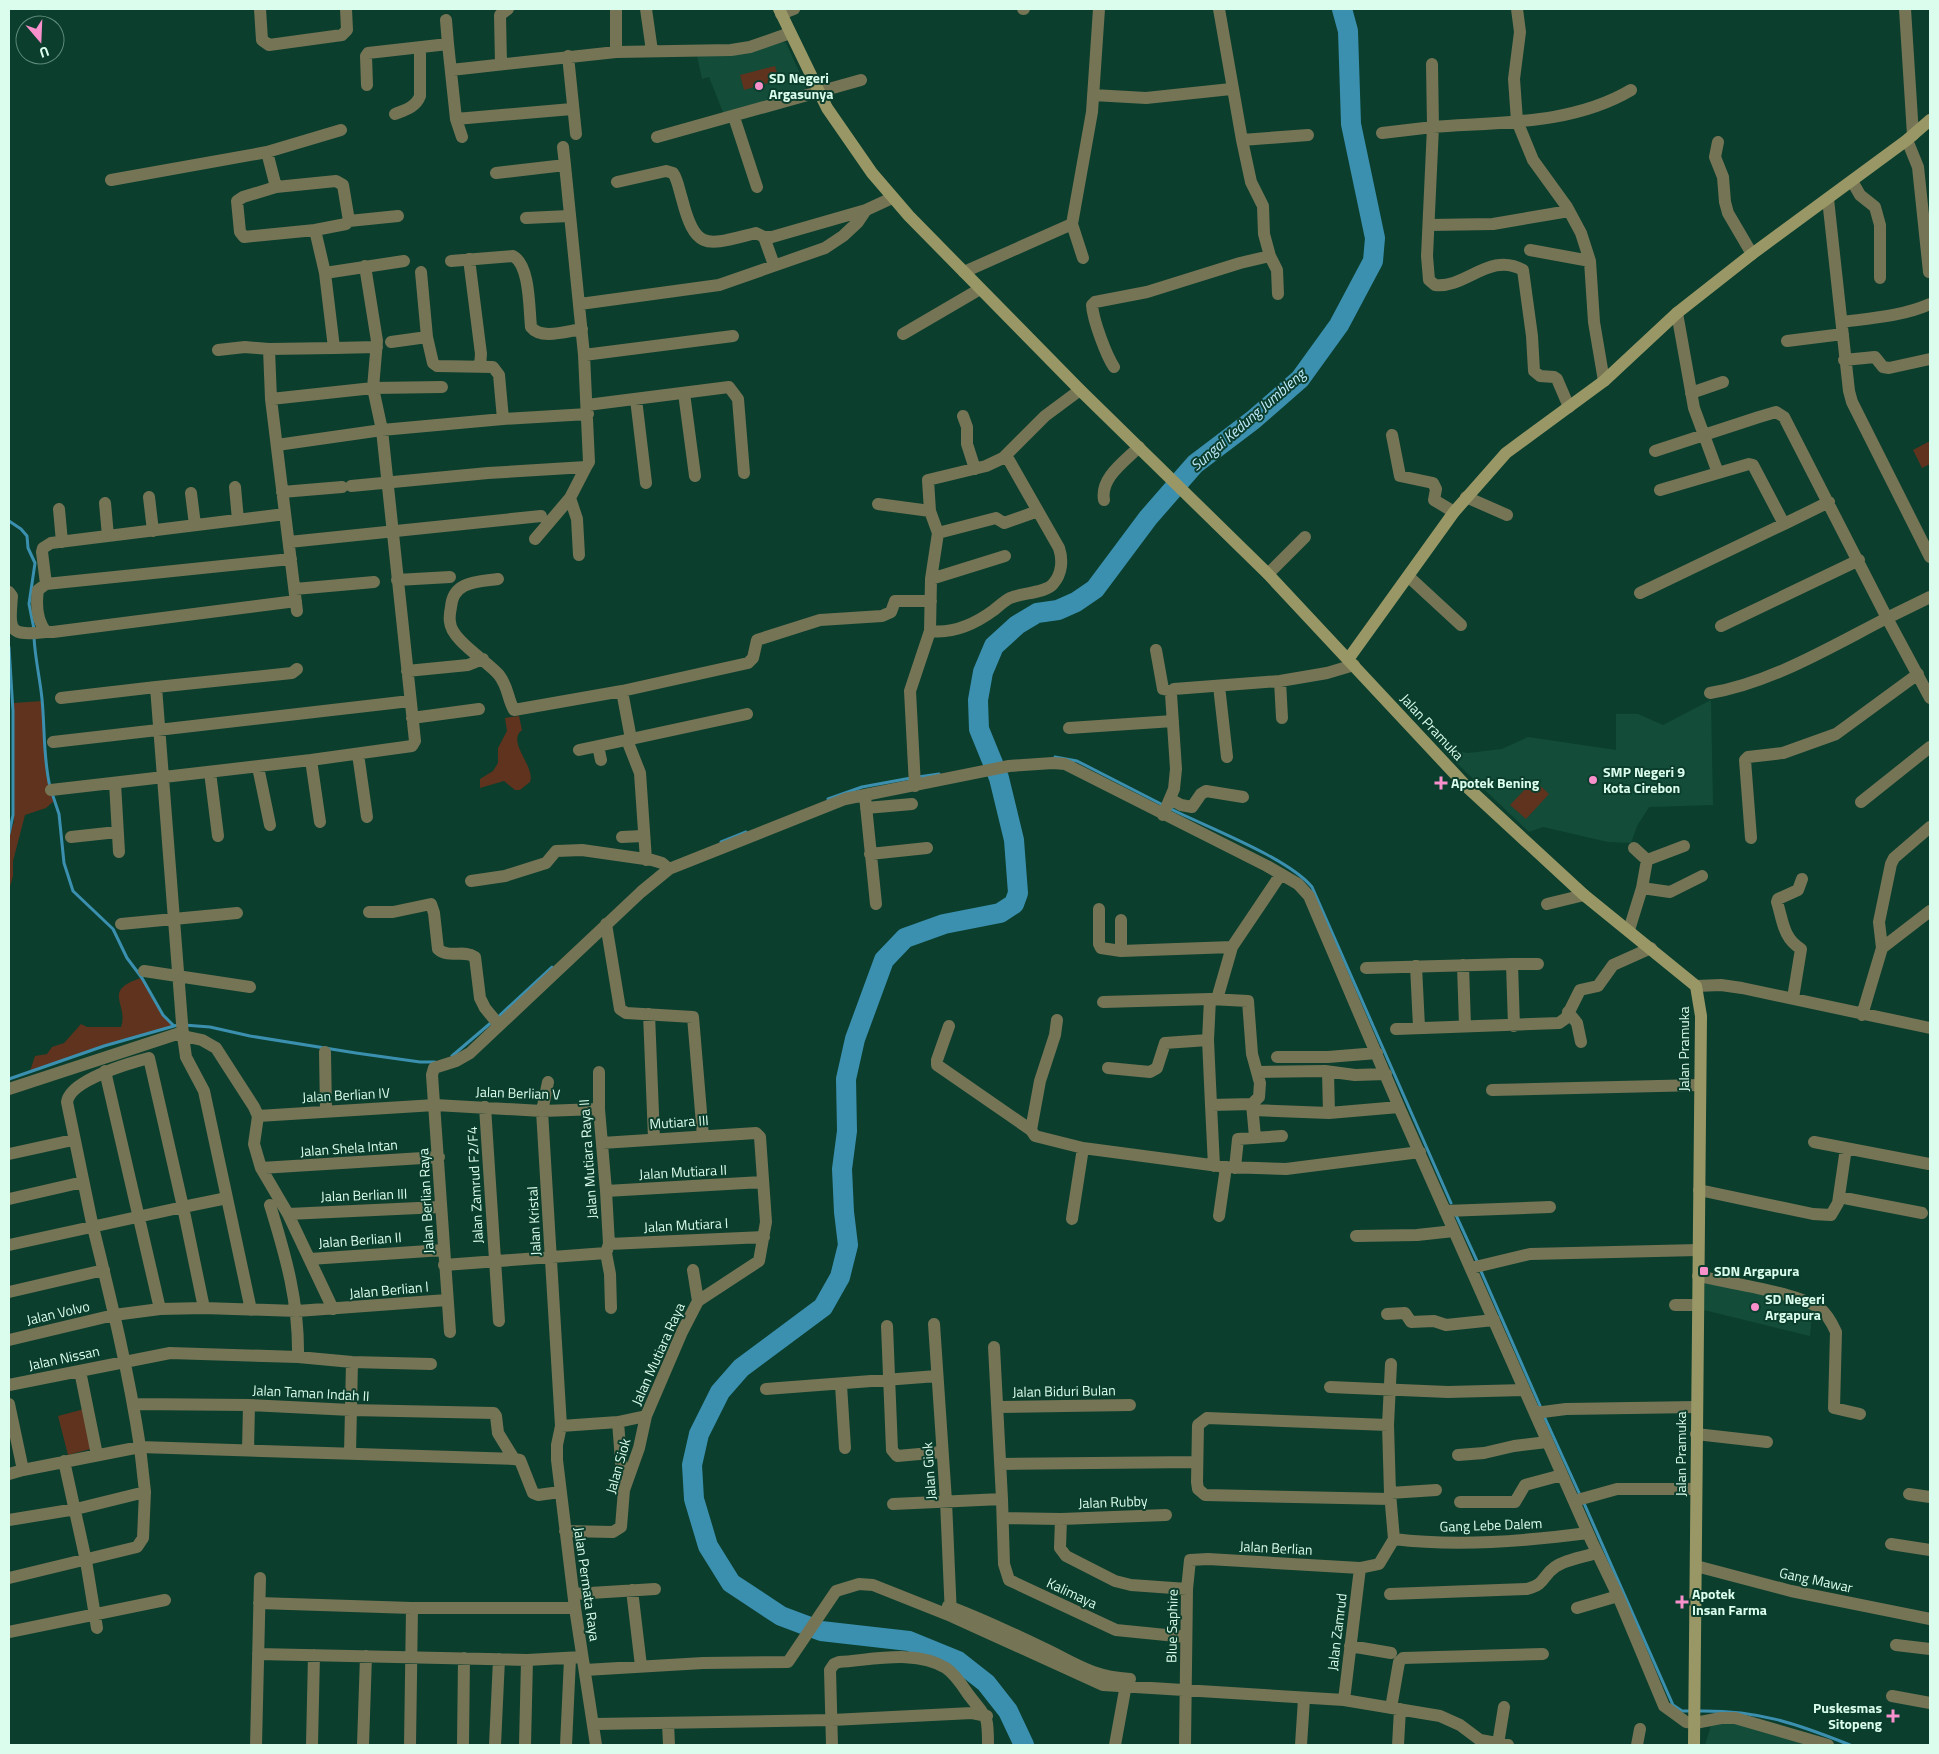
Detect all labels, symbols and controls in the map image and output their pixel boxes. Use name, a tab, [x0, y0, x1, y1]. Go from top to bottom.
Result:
north arrow	[15, 15, 65, 65]
text: U	[37, 41, 52, 64]
place label: SD Negeri Argasunya	[769, 67, 833, 104]
marker: SD Negeri Argasunya	[753, 80, 765, 92]
water label: Sungai Kedung Jumbleng	[1185, 362, 1312, 476]
street label: Jalan Pramuka	[1396, 688, 1469, 765]
place label: SMP Negeri 9 Kota Cirebon	[1603, 761, 1685, 798]
place label: Apotek Bening	[1451, 772, 1540, 793]
marker: SMP Negeri 9 Kota Cirebon	[1587, 774, 1599, 786]
marker: Apotek Bening	[1435, 777, 1447, 789]
street label: Jalan Pramuka	[1673, 1007, 1694, 1091]
street label: Jalan Berlian V	[475, 1081, 561, 1104]
street label: Jalan Berlian IV	[302, 1082, 390, 1107]
street label: Jalan Mutiara Raya II	[573, 1098, 602, 1220]
street label: Mutiara III	[649, 1109, 709, 1134]
street label: Jalan Zamrud F2/F4	[461, 1126, 488, 1244]
street label: Jalan Shela Intan	[299, 1134, 398, 1161]
street label: Jalan Berlian Raya	[412, 1148, 439, 1254]
street label: Jalan Mutiara II	[639, 1159, 727, 1184]
street label: Jalan Berlian III	[320, 1182, 408, 1207]
street label: Jalan Kristal	[521, 1186, 546, 1256]
street label: Jalan Mutiara I	[643, 1212, 729, 1237]
street label: Jalan Berlian II	[318, 1226, 402, 1253]
place label: SDN Argapura	[1714, 1260, 1799, 1281]
marker: SDN Argapura	[1698, 1265, 1710, 1277]
street label: Jalan Berlian l	[348, 1276, 430, 1303]
place label: SD Negeri Argapura	[1765, 1288, 1825, 1325]
street label: Jalan Volvo	[24, 1295, 92, 1330]
street label: Jalan Mutiara Raya	[626, 1299, 690, 1408]
marker: SD Negeri Argapura	[1749, 1301, 1761, 1313]
street label: Jalan Nissan	[26, 1340, 101, 1375]
street label: Jalan Taman Indah II	[252, 1379, 370, 1406]
street label: Jalan Biduri Bulan	[1012, 1379, 1116, 1402]
street label: Jalan Pramuka	[1670, 1412, 1691, 1496]
street label: Jalan Siok	[600, 1435, 636, 1496]
street label: Jalan Giok	[916, 1441, 941, 1501]
street label: Jalan Rubby	[1078, 1490, 1148, 1513]
street label: Gang Lebe Dalem	[1439, 1512, 1543, 1537]
street label: Jalan Permata Raya	[569, 1526, 606, 1642]
street label: Jalan Berlian	[1239, 1535, 1313, 1560]
street label: Gang Mawar	[1777, 1561, 1855, 1598]
street label: Kalimaya	[1043, 1572, 1101, 1613]
place label: Apotek Insan Farma	[1692, 1583, 1767, 1620]
street label: Blue Saphire	[1160, 1589, 1183, 1663]
street label: Jalan Zamrud	[1321, 1592, 1352, 1672]
marker: Apotek Insan Farma	[1676, 1596, 1688, 1608]
place label: Puskesmas Sitopeng	[1813, 1697, 1883, 1734]
marker: Puskesmas Sitopeng	[1886, 1709, 1900, 1723]

